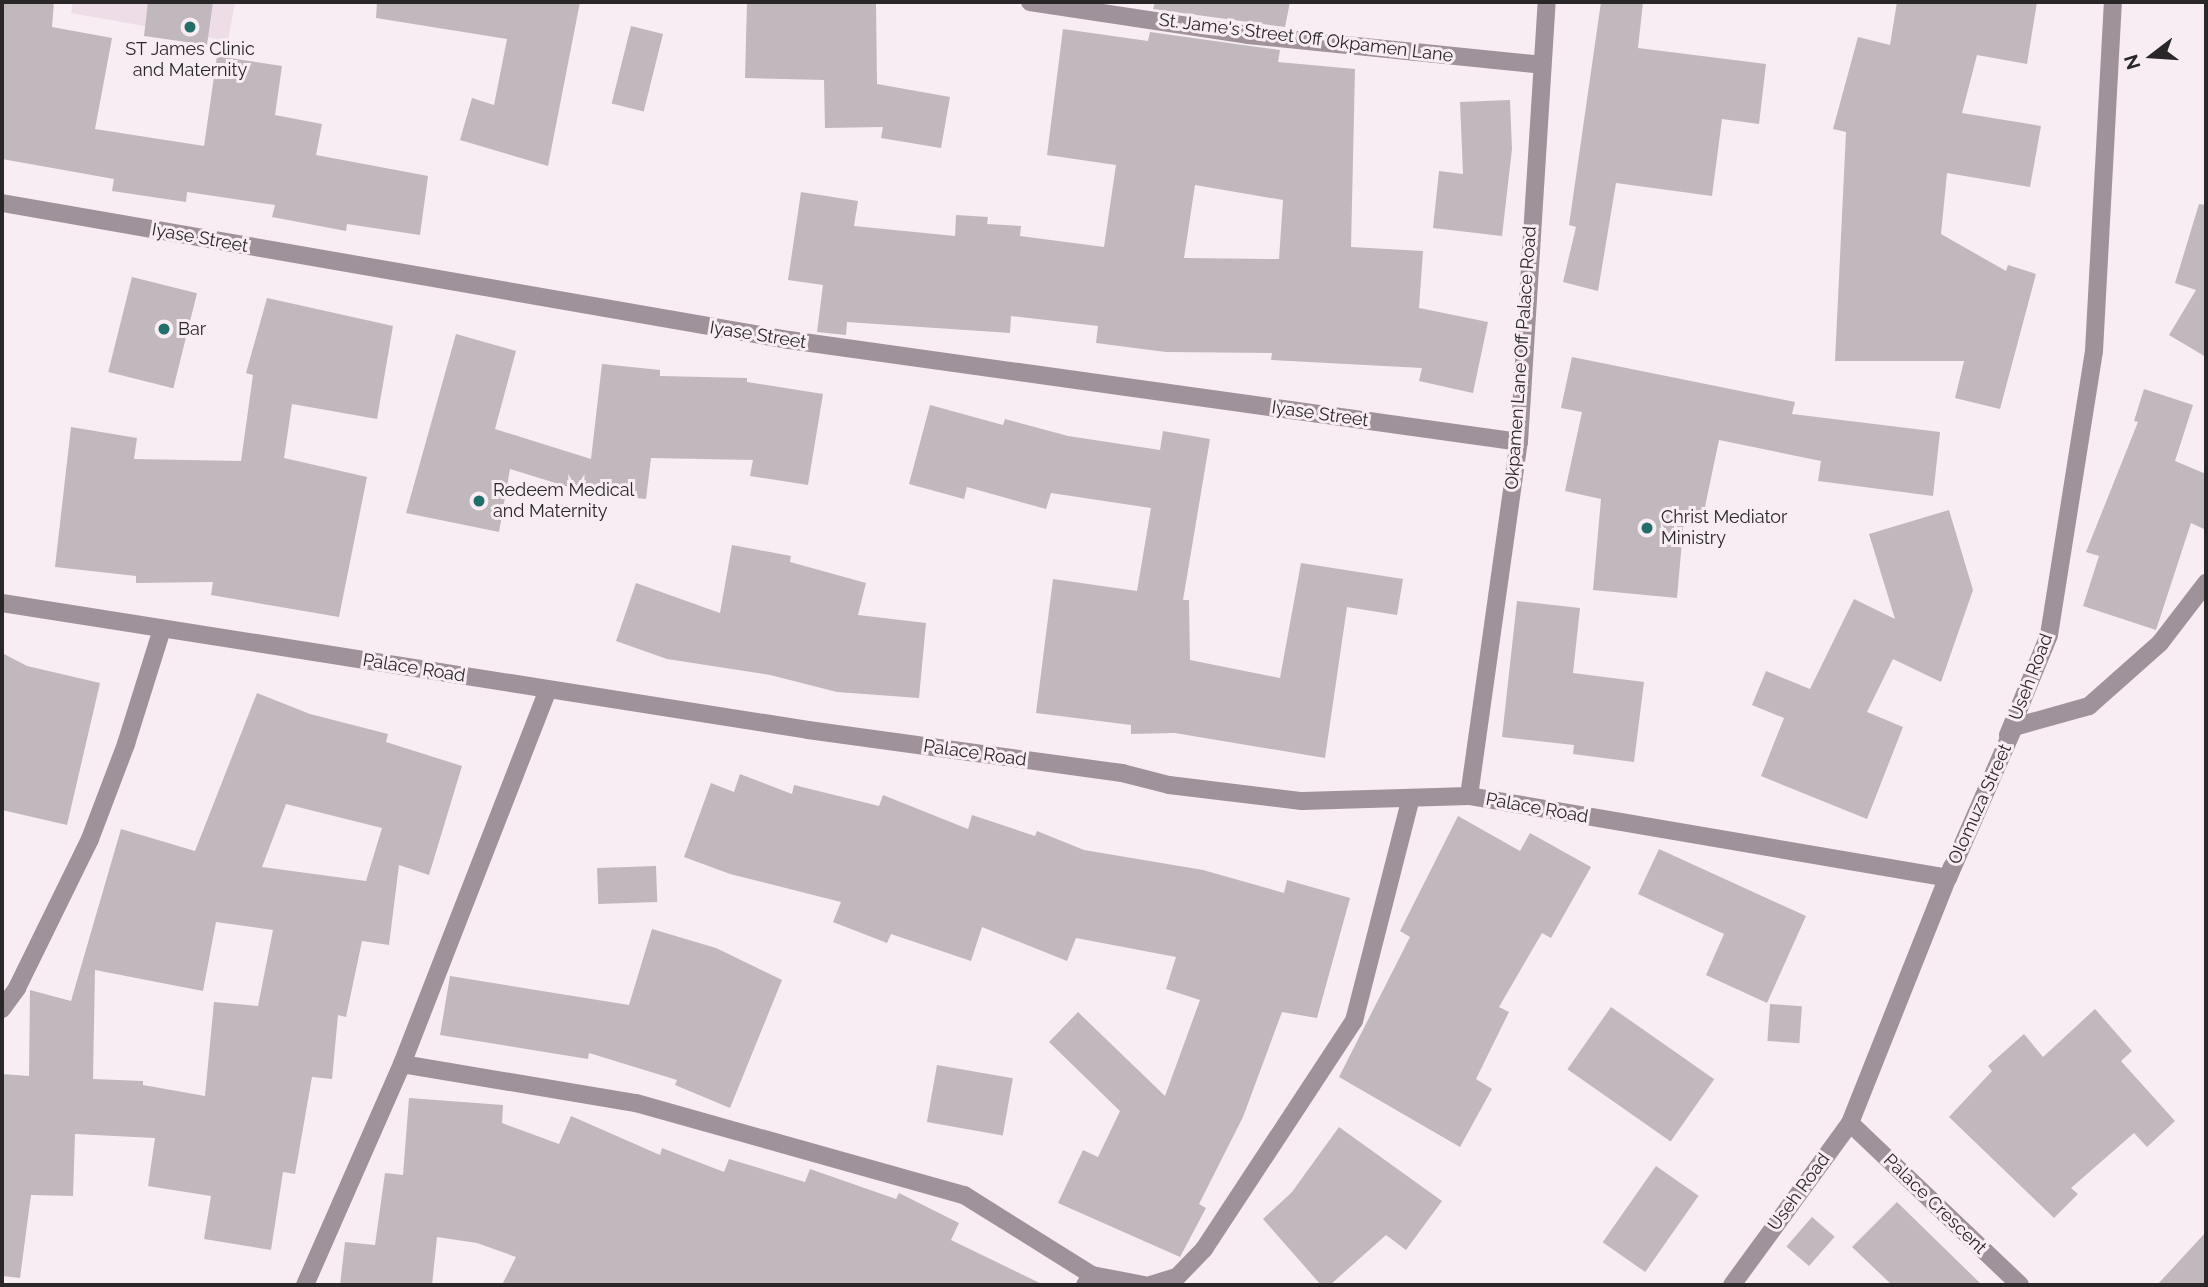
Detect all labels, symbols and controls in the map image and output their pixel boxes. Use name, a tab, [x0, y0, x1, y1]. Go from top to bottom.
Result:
street label: St. Jame's Street Off Okpamen Lane	[1157, 9, 1455, 67]
marker: ST James Clinic and Maternity	[180, 17, 200, 37]
north arrow	[2117, 21, 2187, 91]
place label: ST James Clinic and Maternity	[125, 39, 255, 82]
text: N	[2119, 52, 2145, 72]
street label: Iyase Street	[150, 219, 250, 257]
street label: Okpamen Lane Off Palace Road	[1501, 225, 1541, 491]
street label: Iyase Street	[708, 317, 808, 353]
place label: Bar	[178, 318, 206, 340]
marker: Bar	[156, 321, 172, 337]
street label: Iyase Street	[1270, 397, 1370, 431]
place label: Redeem Medical and Maternity	[493, 480, 634, 522]
marker: Redeem Medical and Maternity	[471, 493, 487, 509]
place label: Christ Mediator Ministry	[1661, 507, 1787, 550]
marker: Christ Mediator Ministry	[1639, 520, 1655, 536]
street label: Useh Road	[2005, 631, 2057, 723]
street label: Palace Road	[361, 649, 467, 687]
street label: Palace Road	[922, 735, 1028, 771]
street label: Olomuza Street	[1944, 740, 2016, 868]
street label: Palace Road	[1484, 788, 1590, 828]
street label: Useh Road	[1764, 1149, 1834, 1235]
street label: Palace Crescent	[1879, 1149, 1991, 1259]

